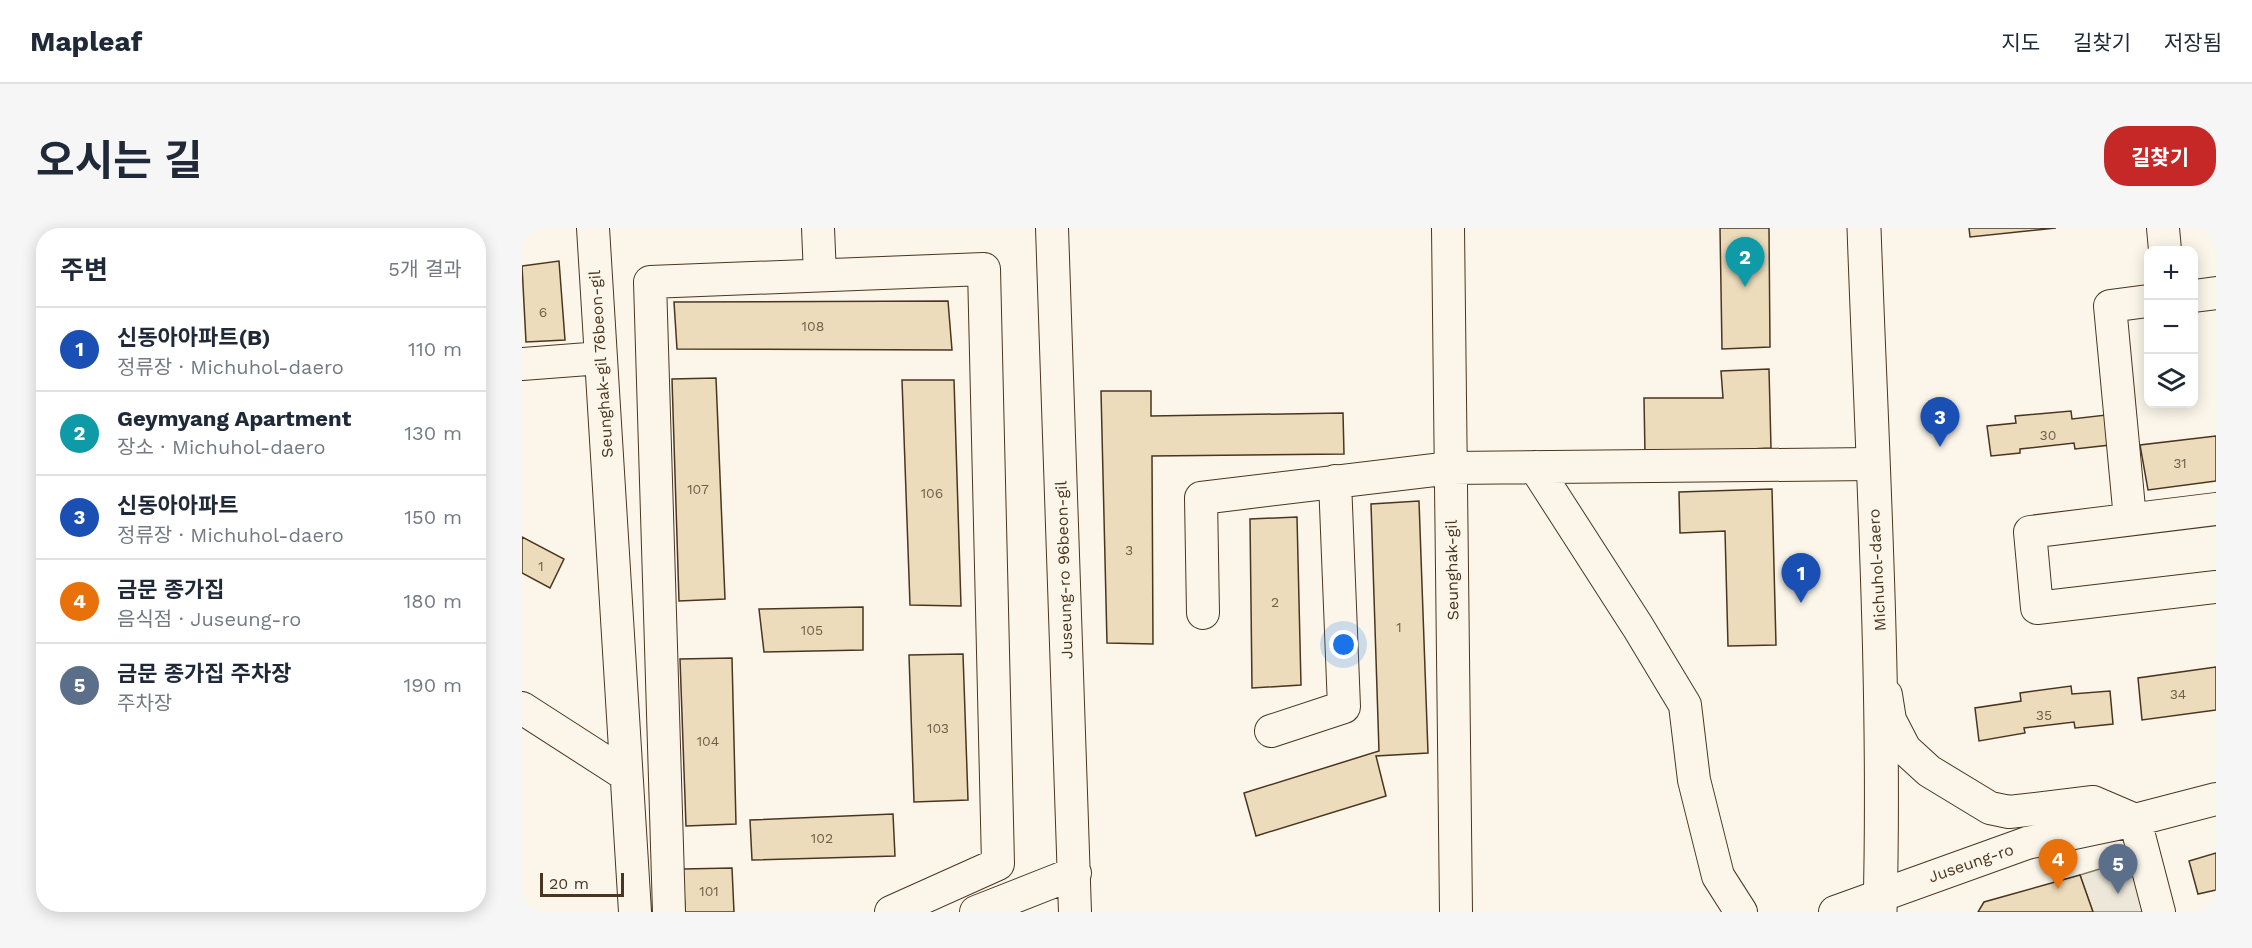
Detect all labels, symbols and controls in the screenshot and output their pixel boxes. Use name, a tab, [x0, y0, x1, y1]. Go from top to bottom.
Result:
text: Mapleaf	[30, 25, 142, 58]
text: 지도	[2001, 30, 2040, 55]
text: 길찾기	[2073, 30, 2131, 55]
text: 저장됨	[2164, 30, 2222, 55]
button: 길찾기	[2104, 126, 2216, 186]
text: 오시는 길	[36, 136, 203, 185]
pin: 2	[1726, 238, 1764, 287]
map controls	[2144, 246, 2198, 408]
button: +	[2144, 246, 2198, 300]
text: 주변	[60, 255, 108, 285]
text: 5개 결과	[388, 257, 462, 281]
street label: Seunghak-gil 76beon-gil	[585, 269, 617, 458]
button: −	[2144, 300, 2198, 354]
house number: 6	[539, 304, 547, 320]
house number: 108	[802, 318, 824, 334]
text: 신동아아파트(B)	[117, 325, 271, 350]
text: 1	[75, 337, 84, 361]
text: 110 m	[408, 337, 462, 361]
button: layers	[2144, 354, 2198, 408]
text: 정류장 · Michuhol-daero	[117, 355, 344, 379]
pin: 3	[1920, 398, 1960, 447]
text: Geymyang Apartment	[117, 406, 351, 431]
text: 2	[74, 421, 85, 445]
text: 130 m	[404, 421, 462, 445]
house number: 30	[2040, 427, 2056, 443]
text: 장소 · Michuhol-daero	[117, 435, 325, 459]
house number: 31	[2173, 455, 2187, 471]
street label: Juseung-ro 96beon-gil	[1051, 480, 1077, 659]
house number: 107	[687, 481, 709, 497]
house number: 106	[921, 485, 943, 501]
text: 신동아아파트	[117, 493, 238, 518]
text: 3	[74, 505, 85, 529]
text: 150 m	[404, 505, 462, 529]
street label: Michuhol-daero	[1864, 508, 1890, 632]
street label: Seunghak-gil	[1442, 519, 1462, 621]
text: 정류장 · Michuhol-daero	[117, 523, 344, 547]
house number: 3	[1125, 542, 1133, 558]
pin: 1	[1782, 554, 1820, 603]
house number: 1	[538, 558, 544, 574]
text: 금문 종가집	[117, 577, 225, 602]
text: 4	[73, 589, 86, 613]
text: 180 m	[404, 589, 462, 613]
house number: 2	[1271, 594, 1279, 610]
text: 음식점 · Juseung-ro	[117, 607, 301, 631]
house number: 1	[1396, 619, 1402, 635]
house number: 105	[801, 622, 823, 638]
your location	[1329, 630, 1358, 659]
text: 금문 종가집 주차장	[117, 661, 292, 686]
text: 5	[74, 673, 85, 697]
text: 190 m	[404, 673, 462, 697]
house number: 34	[2170, 686, 2186, 702]
text: 주차장	[117, 691, 172, 715]
house number: 35	[2036, 707, 2052, 723]
house number: 103	[927, 720, 949, 736]
house number: 104	[697, 733, 719, 749]
house number: 102	[811, 830, 833, 846]
street label: Juseung-ro	[1926, 840, 2016, 886]
pin: 4	[2038, 840, 2078, 889]
pin: 5	[2098, 844, 2138, 894]
scale bar	[540, 870, 624, 898]
text: 20 m	[549, 874, 589, 893]
house number: 101	[699, 883, 719, 899]

